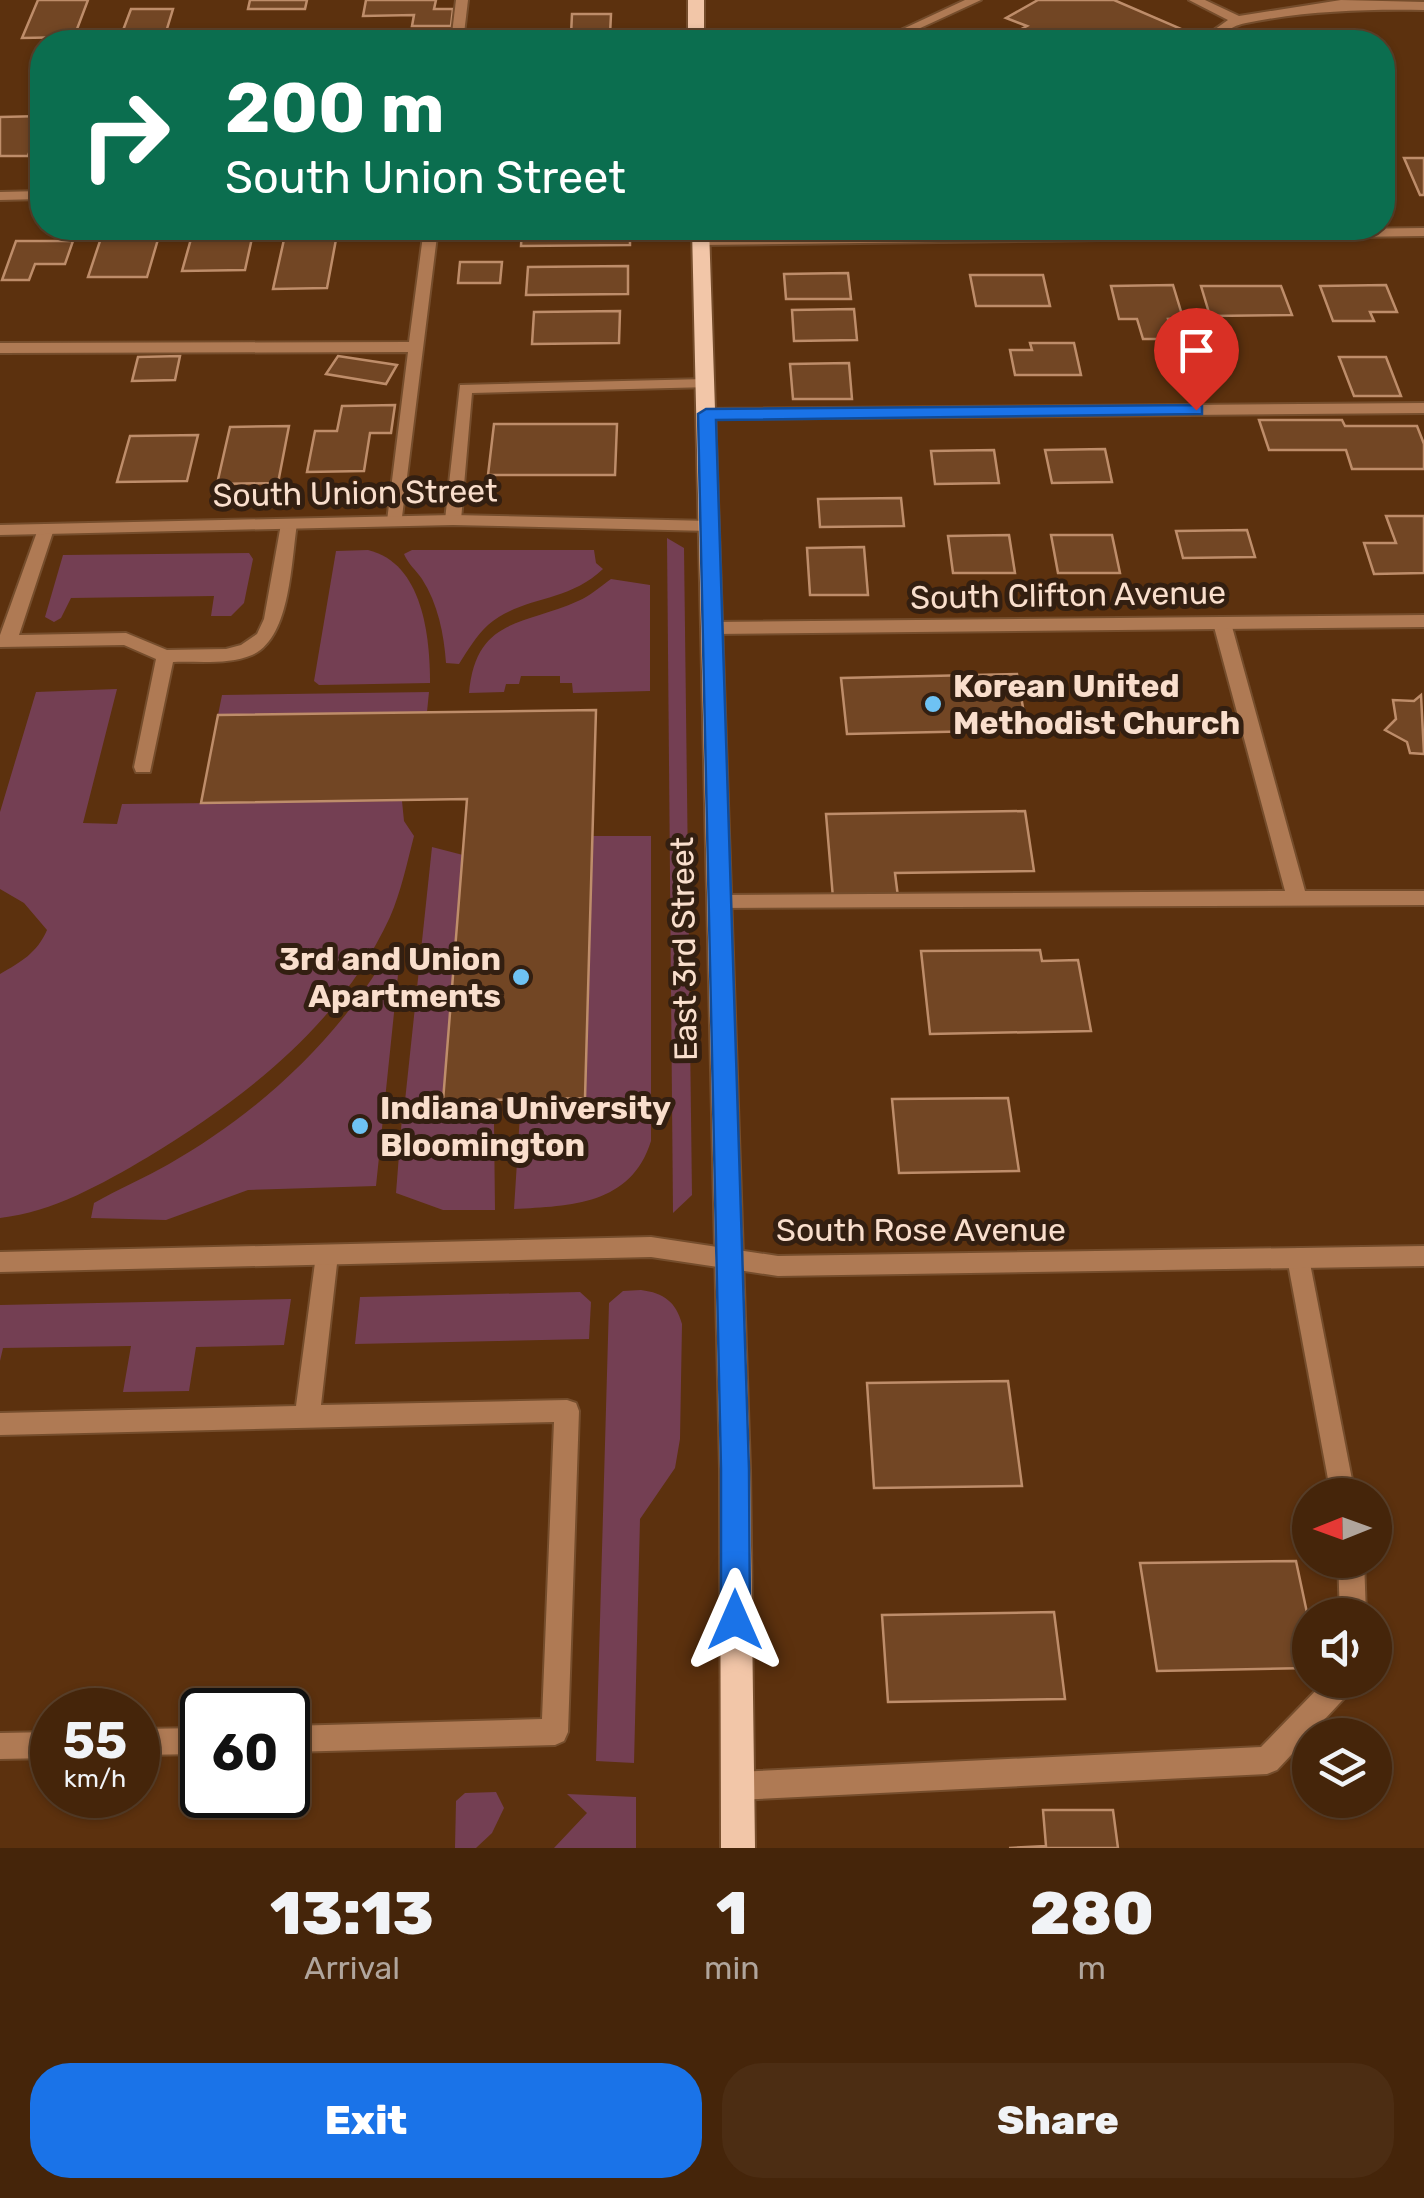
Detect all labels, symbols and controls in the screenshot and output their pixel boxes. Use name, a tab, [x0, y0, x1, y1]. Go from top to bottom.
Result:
text: 200 m	[225, 67, 445, 150]
icon: right	[60, 70, 190, 200]
text: South Union Street	[225, 151, 626, 204]
pin	[1154, 308, 1239, 411]
icon: arrive	[1169, 323, 1224, 378]
street label: South Union Street	[212, 472, 498, 514]
street label: South Clifton Avenue	[910, 573, 1226, 617]
place label: Korean United Methodist Church	[953, 667, 1240, 742]
marker: Korean United Methodist Church	[922, 693, 944, 715]
street label: East 3rd Street	[663, 837, 705, 1061]
place label: 3rd and Union Apartments	[279, 940, 501, 1015]
marker: 3rd and Union Apartments	[510, 966, 532, 988]
place label: Indiana University Bloomington	[380, 1089, 671, 1164]
marker: Indiana University Bloomington	[349, 1115, 371, 1137]
street label: South Rose Avenue	[776, 1211, 1066, 1249]
north arrow	[1292, 1478, 1392, 1578]
map controls	[1292, 1478, 1392, 1818]
position arrow	[683, 1568, 787, 1672]
button: sound	[1292, 1598, 1392, 1698]
speed limit sign: 60	[180, 1688, 310, 1818]
text: 55	[63, 1711, 127, 1771]
button: layers	[1292, 1718, 1392, 1818]
text: km/h	[64, 1764, 126, 1793]
text: 13:13	[270, 1878, 434, 1949]
text: 1	[716, 1878, 748, 1949]
text: 280	[1030, 1878, 1154, 1949]
text: Arrival	[304, 1949, 400, 1987]
text: min	[704, 1949, 760, 1987]
text: m	[1078, 1949, 1106, 1987]
button: Exit	[30, 2063, 702, 2178]
button: Share	[722, 2063, 1394, 2178]

